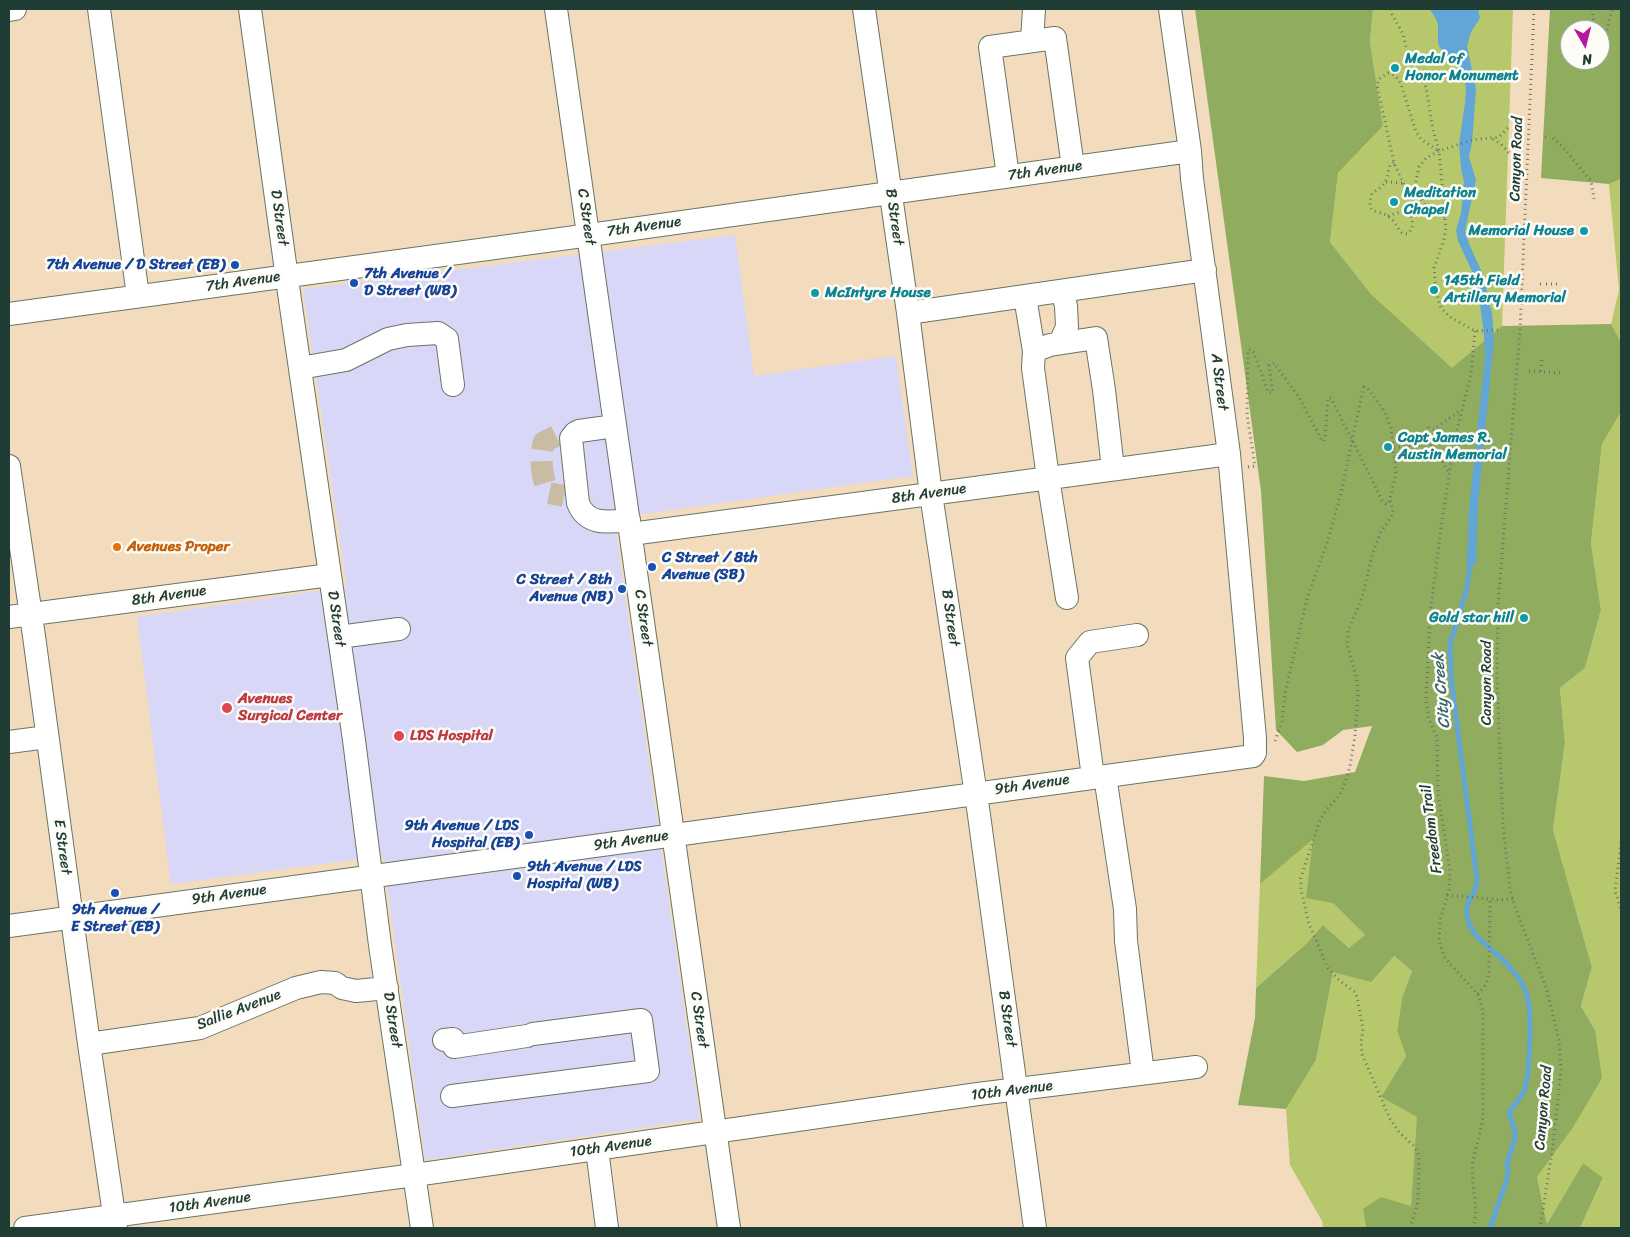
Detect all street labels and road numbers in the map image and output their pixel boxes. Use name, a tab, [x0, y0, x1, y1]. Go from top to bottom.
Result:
street label: Canyon Road	[1507, 116, 1527, 202]
street label: 7th Avenue	[1007, 157, 1083, 185]
street label: C Street	[573, 188, 599, 246]
street label: B Street	[881, 188, 907, 246]
street label: D Street	[266, 189, 292, 247]
street label: 7th Avenue	[606, 213, 682, 241]
street label: 7th Avenue	[205, 268, 281, 296]
street label: A Street	[1207, 352, 1231, 412]
street label: 8th Avenue	[890, 480, 968, 508]
street label: 8th Avenue	[130, 582, 208, 610]
street label: C Street	[630, 589, 656, 647]
street label: B Street	[937, 589, 963, 647]
street label: D Street	[323, 590, 349, 648]
street label: Canyon Road	[1478, 641, 1496, 725]
street label: 9th Avenue	[993, 771, 1071, 799]
street label: Freedom Trail	[1418, 783, 1446, 875]
street label: E Street	[49, 818, 75, 876]
street label: 9th Avenue	[592, 827, 670, 855]
street label: 9th Avenue	[190, 881, 268, 909]
street label: Sallie Avenue	[194, 986, 284, 1034]
street label: B Street	[994, 990, 1020, 1048]
street label: D Street	[379, 991, 405, 1049]
street label: C Street	[686, 991, 712, 1049]
street label: Canyon Road	[1531, 1065, 1557, 1151]
street label: 10th Avenue	[970, 1077, 1054, 1105]
street label: 10th Avenue	[569, 1132, 653, 1162]
street label: 10th Avenue	[168, 1188, 252, 1218]

